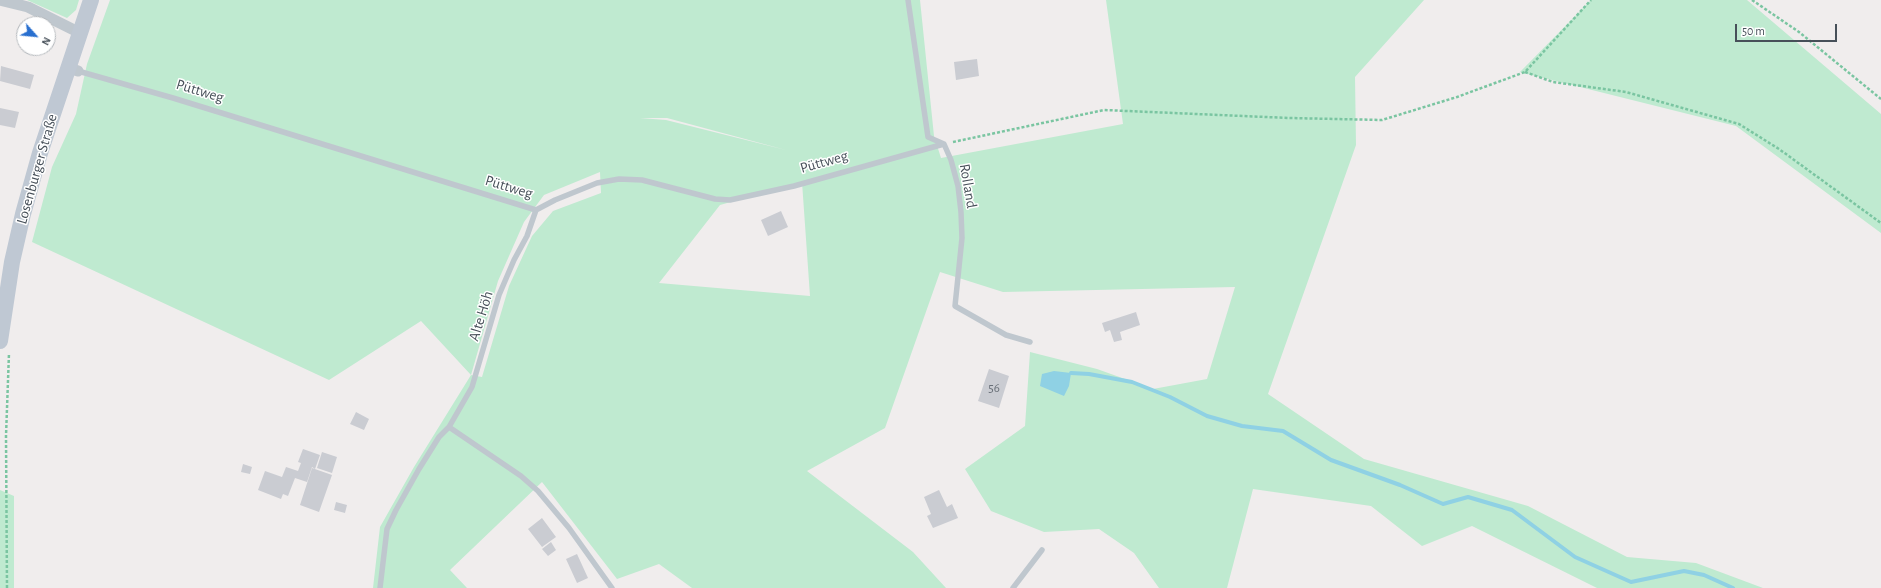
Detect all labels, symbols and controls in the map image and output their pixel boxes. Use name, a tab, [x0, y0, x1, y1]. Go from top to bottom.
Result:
north arrow	[16, 16, 56, 56]
scale bar	[1737, 16, 1839, 42]
text: 50 m	[1742, 25, 1765, 37]
text: N	[40, 35, 53, 47]
street label: Püttweg	[174, 75, 226, 107]
street label: Losenburger Straße	[13, 112, 61, 226]
street label: Püttweg	[798, 147, 850, 177]
street label: Rolland	[955, 162, 981, 210]
street label: Püttweg	[483, 171, 535, 203]
street label: Alte Höh	[465, 289, 497, 343]
house number: 56	[988, 380, 1000, 396]

